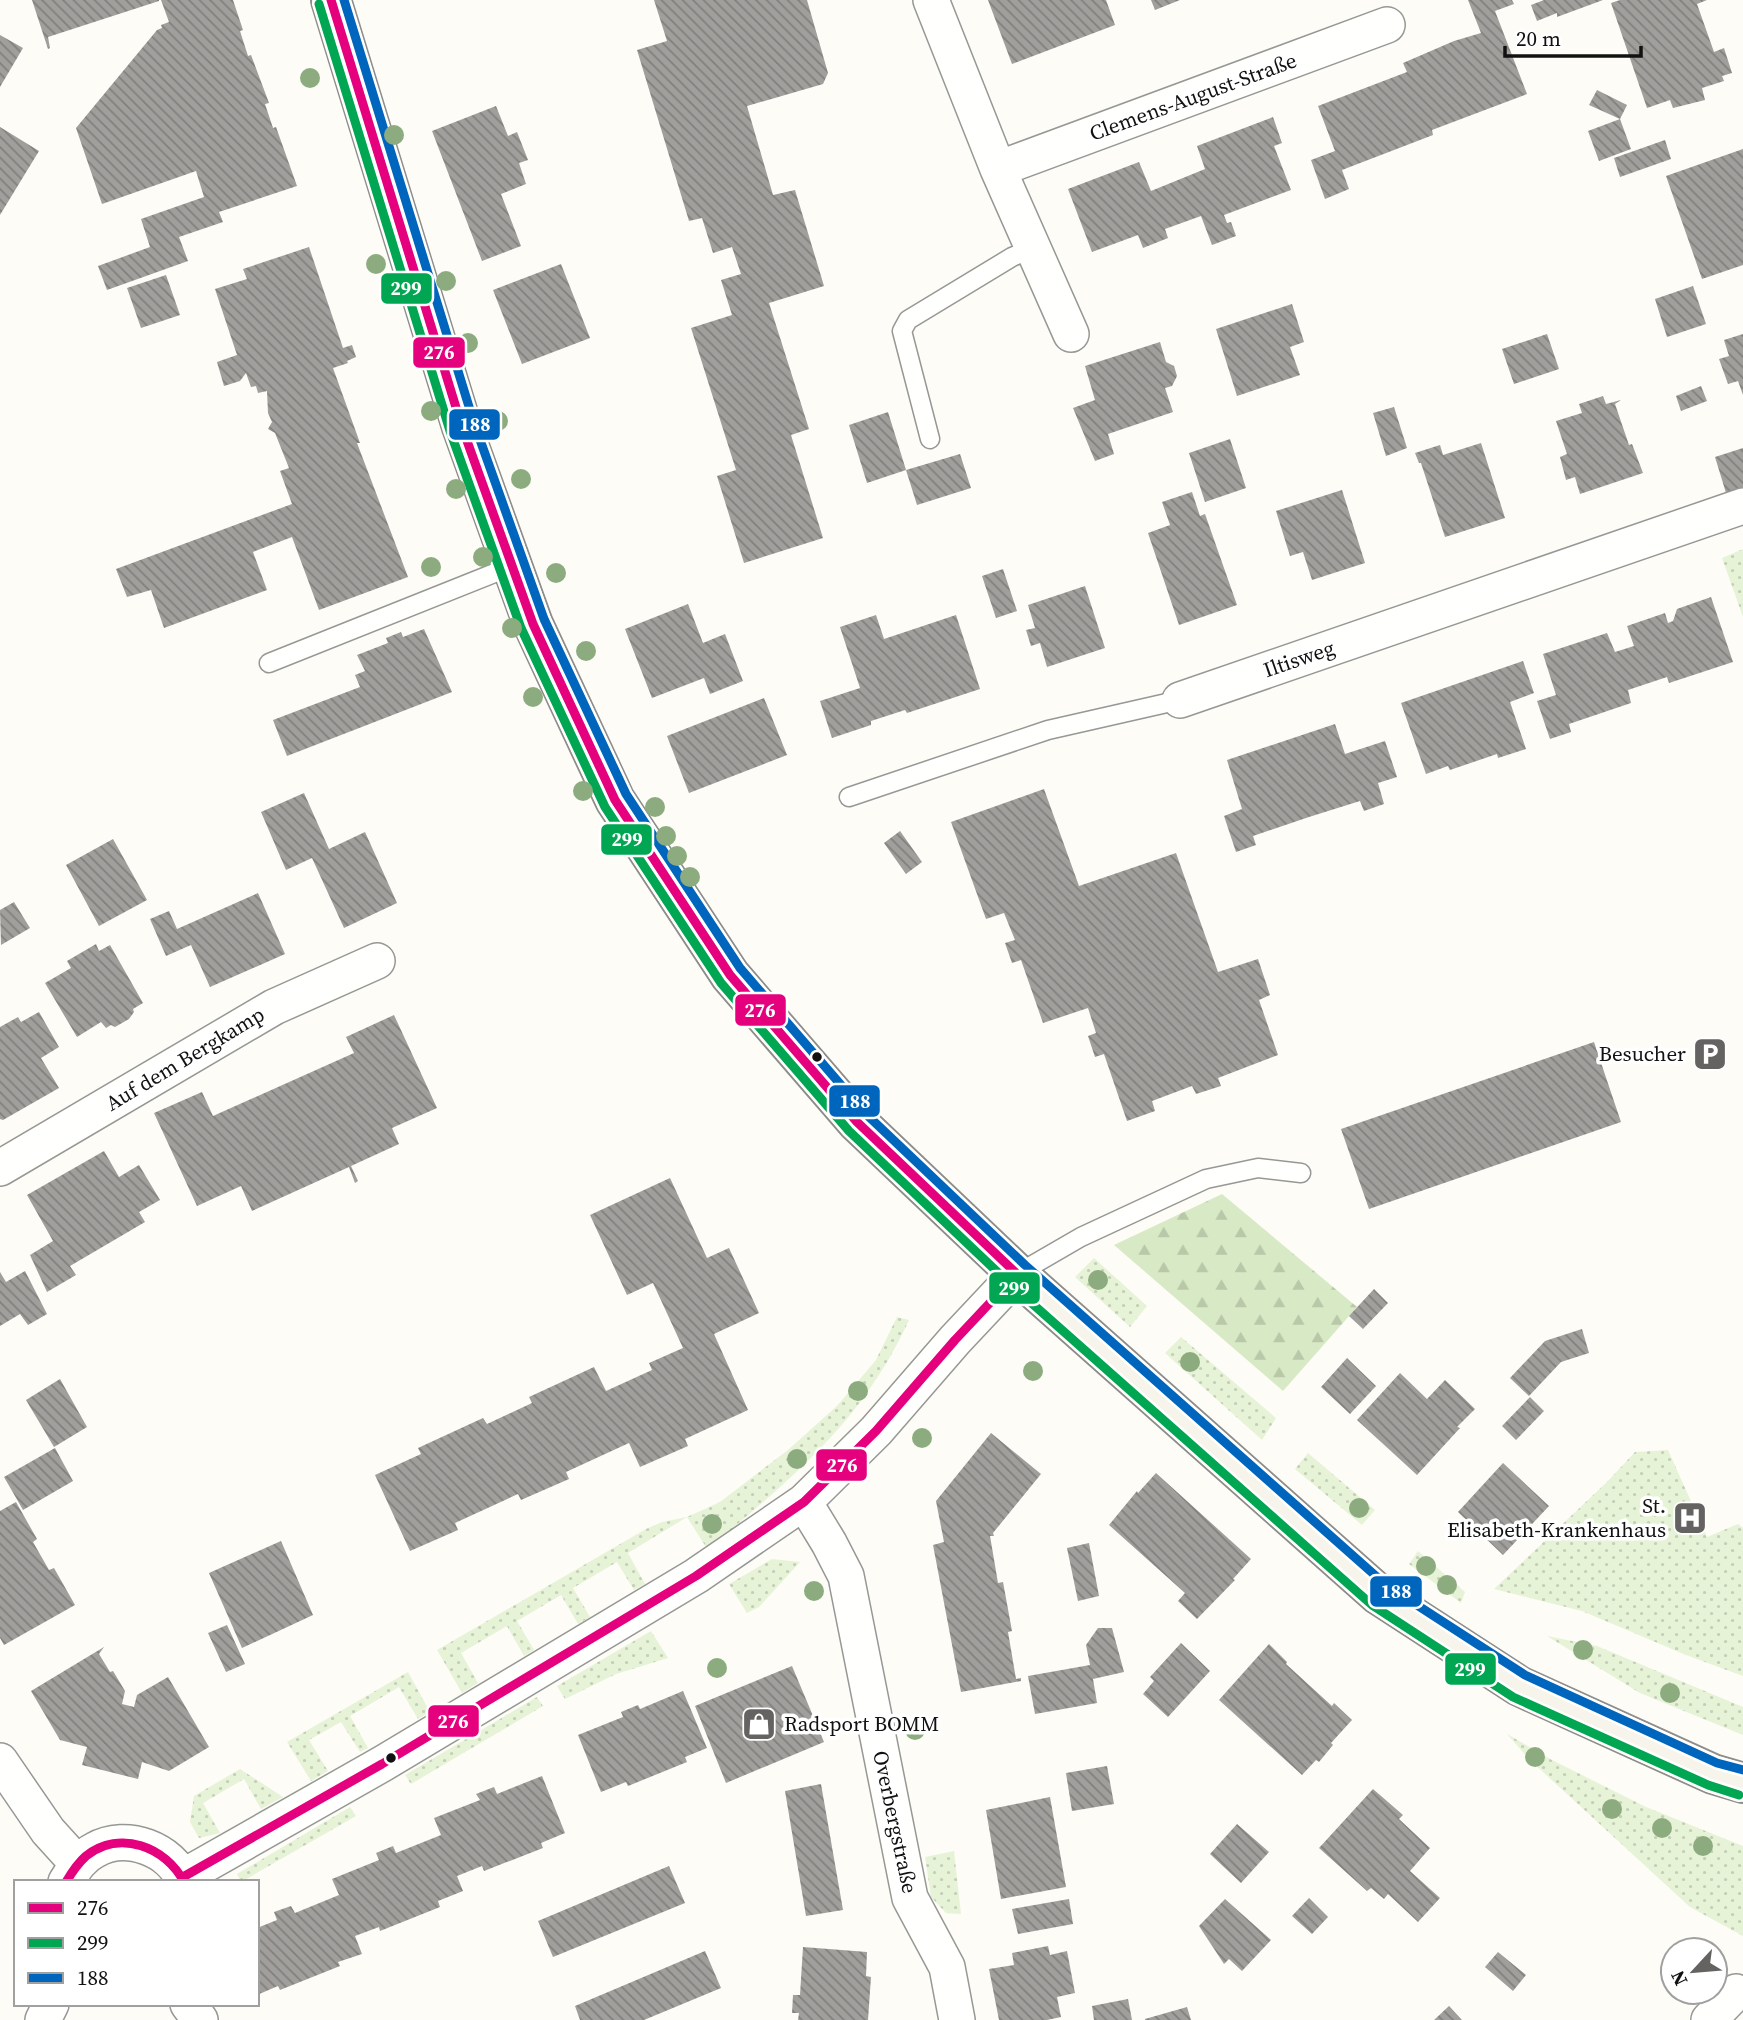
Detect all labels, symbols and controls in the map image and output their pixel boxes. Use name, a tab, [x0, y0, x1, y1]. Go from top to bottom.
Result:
scale bar	[1505, 14, 1642, 58]
text: 20 m	[1516, 24, 1561, 53]
street label: Clemens-August-Straße	[1085, 46, 1301, 148]
line badge: 299	[380, 272, 433, 305]
text: 299	[391, 275, 421, 301]
line badge: 276	[412, 336, 466, 369]
text: 276	[424, 339, 454, 365]
line badge: 188	[448, 408, 501, 441]
text: 188	[460, 411, 490, 437]
street label: Iltisweg	[1259, 633, 1338, 684]
line badge: 299	[600, 823, 653, 856]
text: 299	[612, 826, 642, 852]
line badge: 276	[734, 993, 787, 1027]
text: 276	[745, 997, 775, 1023]
street label: Auf dem Bergkamp	[100, 1000, 270, 1118]
parking icon: Besucher	[1691, 1035, 1729, 1073]
place label: Besucher	[1599, 1039, 1686, 1068]
unlabelled marker	[810, 1050, 824, 1064]
line badge: 188	[828, 1084, 881, 1118]
text: 188	[840, 1088, 870, 1114]
line badge: 299	[988, 1271, 1041, 1305]
text: 299	[999, 1275, 1029, 1301]
line badge: 276	[815, 1448, 868, 1482]
text: 276	[827, 1452, 857, 1478]
place label: St. Elisabeth-Krankenhaus	[1447, 1491, 1666, 1544]
hospital icon: St. Elisabeth-Krankenhaus	[1671, 1499, 1709, 1537]
line badge: 188	[1369, 1575, 1423, 1608]
text: 188	[1381, 1578, 1411, 1604]
line badge: 299	[1444, 1652, 1497, 1686]
text: 299	[1455, 1656, 1485, 1682]
line badge: 276	[427, 1704, 480, 1738]
shop icon: Radsport BOMM	[740, 1705, 778, 1743]
text: 276	[438, 1708, 468, 1734]
place label: Radsport BOMM	[784, 1709, 939, 1738]
street label: Overbergstraße	[866, 1748, 925, 1896]
unlabelled marker	[384, 1751, 398, 1765]
legend	[14, 1880, 259, 2006]
text: 276	[77, 1893, 109, 1922]
text: 299	[77, 1928, 109, 1957]
north arrow	[1659, 1936, 1729, 2006]
text: 188	[77, 1963, 109, 1992]
text: N	[1664, 1966, 1693, 1990]

